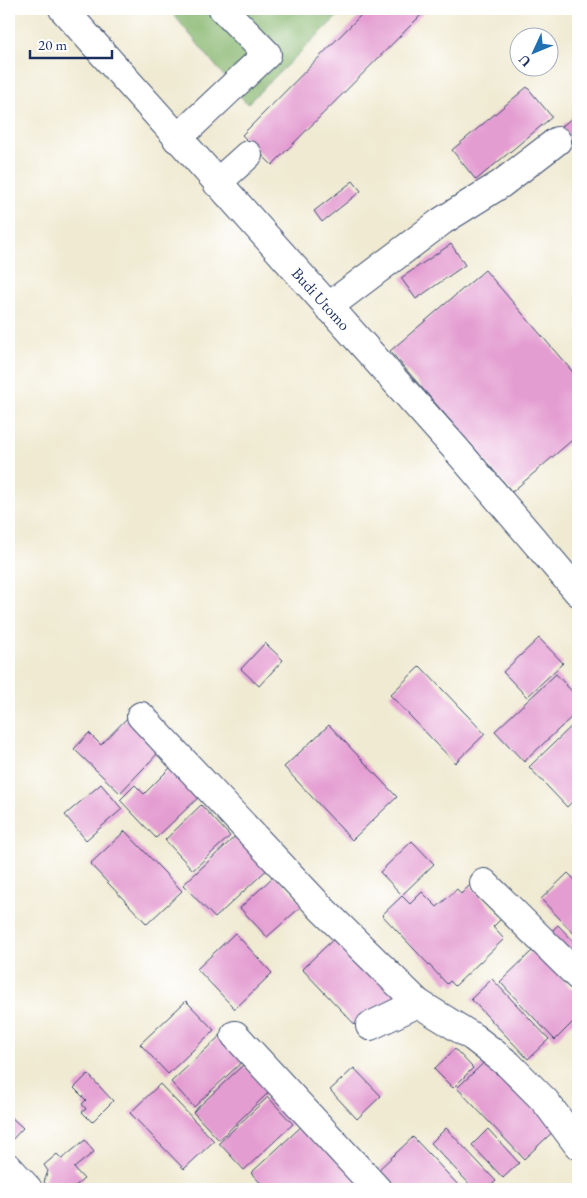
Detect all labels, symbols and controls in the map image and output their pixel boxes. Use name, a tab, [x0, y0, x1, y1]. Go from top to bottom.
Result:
scale bar	[30, 28, 112, 60]
north arrow	[510, 28, 560, 78]
text: 20 m	[38, 35, 67, 54]
text: U	[514, 51, 535, 71]
street label: Budi Utomo	[287, 263, 355, 335]

